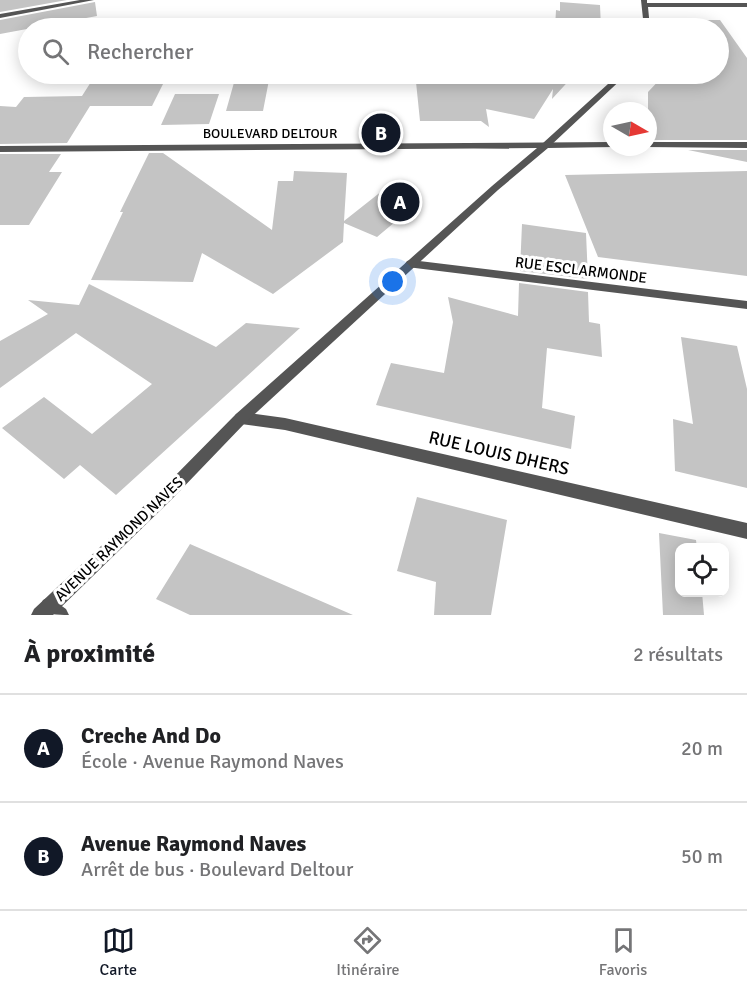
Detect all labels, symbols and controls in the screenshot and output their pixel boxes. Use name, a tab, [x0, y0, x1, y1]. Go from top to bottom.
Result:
search box	[18, 18, 729, 84]
icon: search	[39, 35, 72, 68]
text: Rechercher	[87, 38, 193, 65]
north arrow	[603, 102, 657, 156]
pin: B	[362, 110, 400, 156]
street label: BOULEVARD DELTOUR	[203, 125, 337, 142]
pin: A	[380, 180, 420, 224]
street label: RUE ESCLARMONDE	[514, 253, 648, 287]
your location	[378, 267, 407, 296]
street label: RUE LOUIS DHERS	[427, 426, 571, 480]
street label: AVENUE RAYMOND NAVES	[51, 473, 187, 605]
map controls	[675, 543, 729, 597]
button: locate	[675, 543, 729, 597]
text: À proximité	[24, 638, 155, 670]
text: 2 résultats	[633, 642, 723, 667]
text: Creche And Do	[81, 722, 221, 749]
text: A	[37, 736, 50, 761]
text: 20 m	[681, 736, 723, 761]
text: École · Avenue Raymond Naves	[81, 749, 344, 774]
text: Avenue Raymond Naves	[81, 830, 306, 857]
text: B	[37, 844, 50, 869]
text: 50 m	[681, 844, 723, 869]
text: Arrêt de bus · Boulevard Deltour	[81, 857, 353, 882]
tab: Carte	[100, 924, 137, 980]
tab: Itinéraire	[336, 924, 400, 980]
tab: Favoris	[599, 924, 647, 980]

